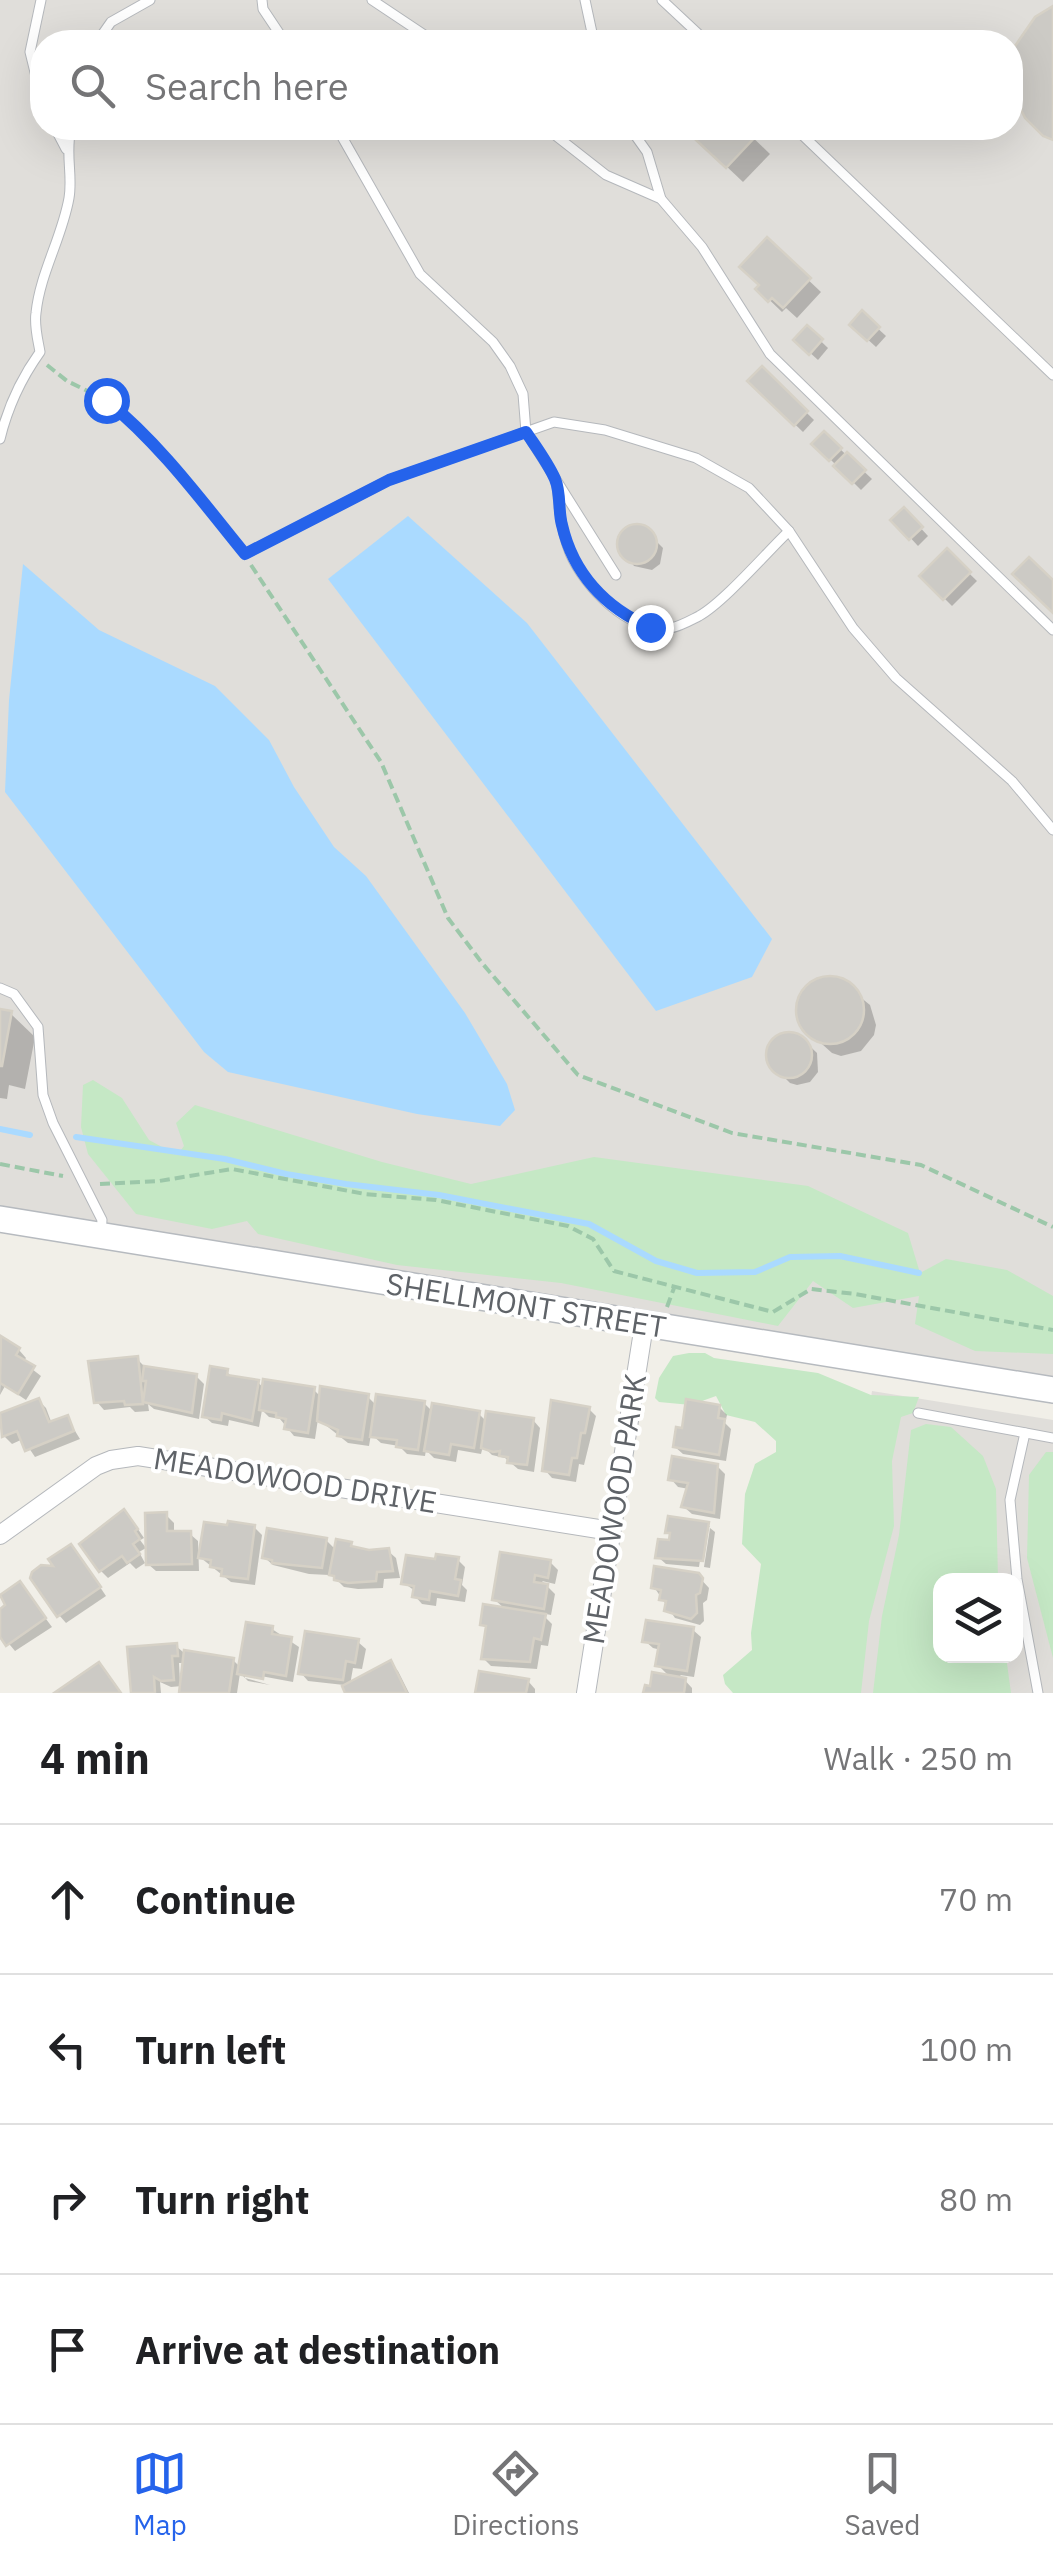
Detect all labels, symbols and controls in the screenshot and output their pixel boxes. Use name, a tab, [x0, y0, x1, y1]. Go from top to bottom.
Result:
search box	[30, 30, 1023, 140]
icon: search	[65, 58, 120, 113]
text: Search here	[145, 61, 349, 110]
route start	[84, 378, 130, 424]
route end	[628, 605, 674, 651]
street label: SHELLMONT STREET	[384, 1263, 669, 1346]
street label: MEADOWOOD PARK	[573, 1371, 654, 1647]
street label: MEADOWOOD DRIVE	[151, 1438, 440, 1521]
map controls	[933, 1573, 1023, 1663]
button: layers	[933, 1573, 1023, 1663]
text: 4 min	[40, 1731, 150, 1786]
text: Walk · 250 m	[824, 1737, 1013, 1779]
icon: ahead	[40, 1872, 95, 1927]
text: Continue	[135, 1875, 296, 1924]
text: 70 m	[939, 1878, 1013, 1920]
icon: left	[40, 2022, 95, 2077]
text: Turn left	[135, 2025, 286, 2074]
text: 100 m	[920, 2028, 1013, 2070]
icon: right	[40, 2172, 95, 2227]
text: Turn right	[135, 2175, 310, 2224]
text: 80 m	[939, 2178, 1013, 2220]
icon: arrive	[40, 2322, 95, 2377]
text: Arrive at destination	[135, 2325, 500, 2374]
tab: Map	[132, 2446, 187, 2543]
tab: Directions	[452, 2446, 580, 2543]
tab: Saved	[844, 2446, 921, 2543]

